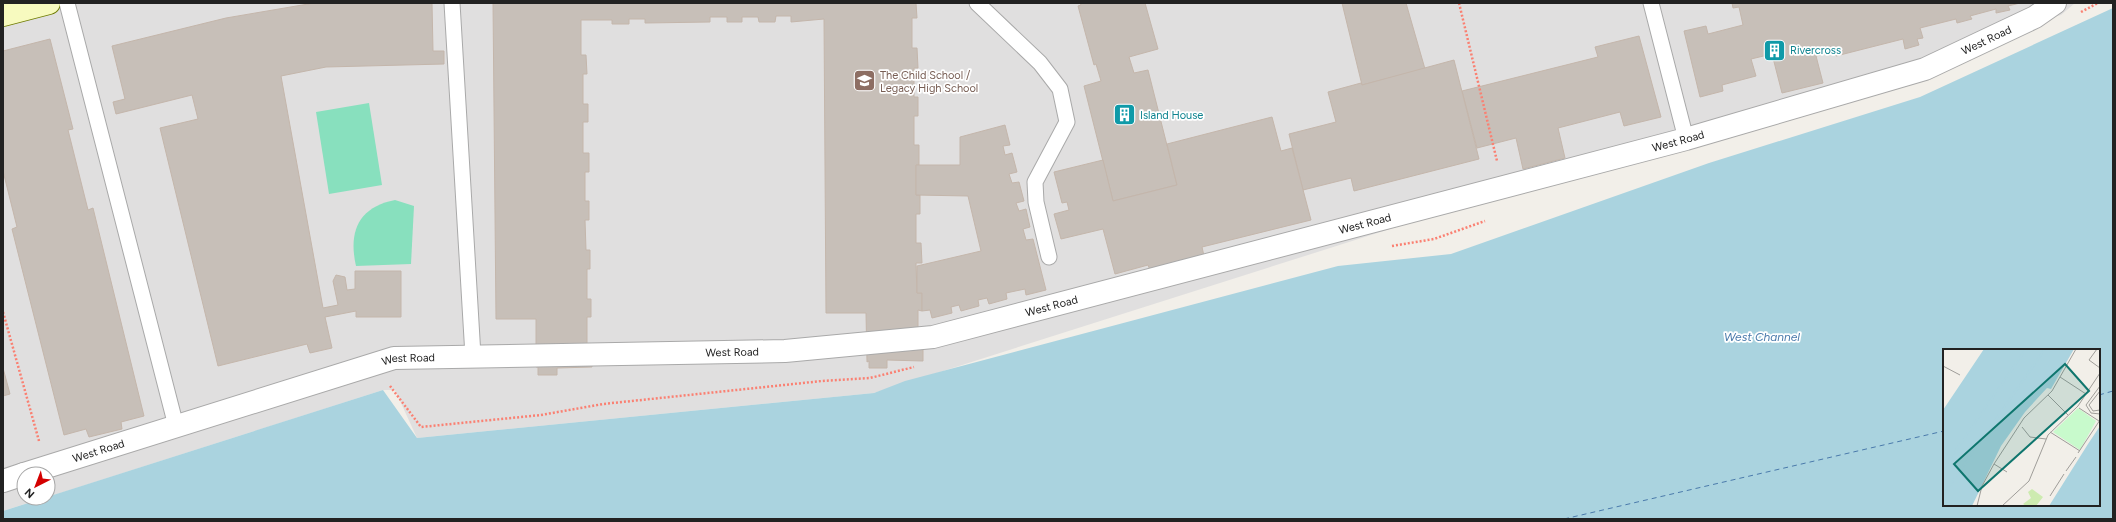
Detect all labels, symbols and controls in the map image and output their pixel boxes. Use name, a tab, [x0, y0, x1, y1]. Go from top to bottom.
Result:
street label: West Road	[1959, 23, 2013, 57]
building icon: Rivercross	[1762, 37, 1788, 63]
place label: Rivercross	[1790, 44, 1841, 57]
school or university icon: The Child School / Legacy High School	[852, 68, 878, 94]
place label: The Child School / Legacy High School	[880, 69, 978, 95]
building icon: Island House	[1112, 102, 1138, 128]
place label: Island House	[1140, 109, 1203, 122]
street label: West Road	[1651, 128, 1706, 154]
street label: West Road	[1337, 210, 1392, 237]
street label: West Road	[1024, 293, 1079, 319]
water label: West Channel	[1724, 330, 1800, 344]
street label: West Road	[705, 345, 759, 359]
inset map	[1943, 349, 2100, 506]
street label: West Road	[380, 351, 435, 368]
street label: West Road	[71, 436, 126, 465]
north arrow	[16, 466, 56, 506]
text: N	[22, 485, 37, 501]

